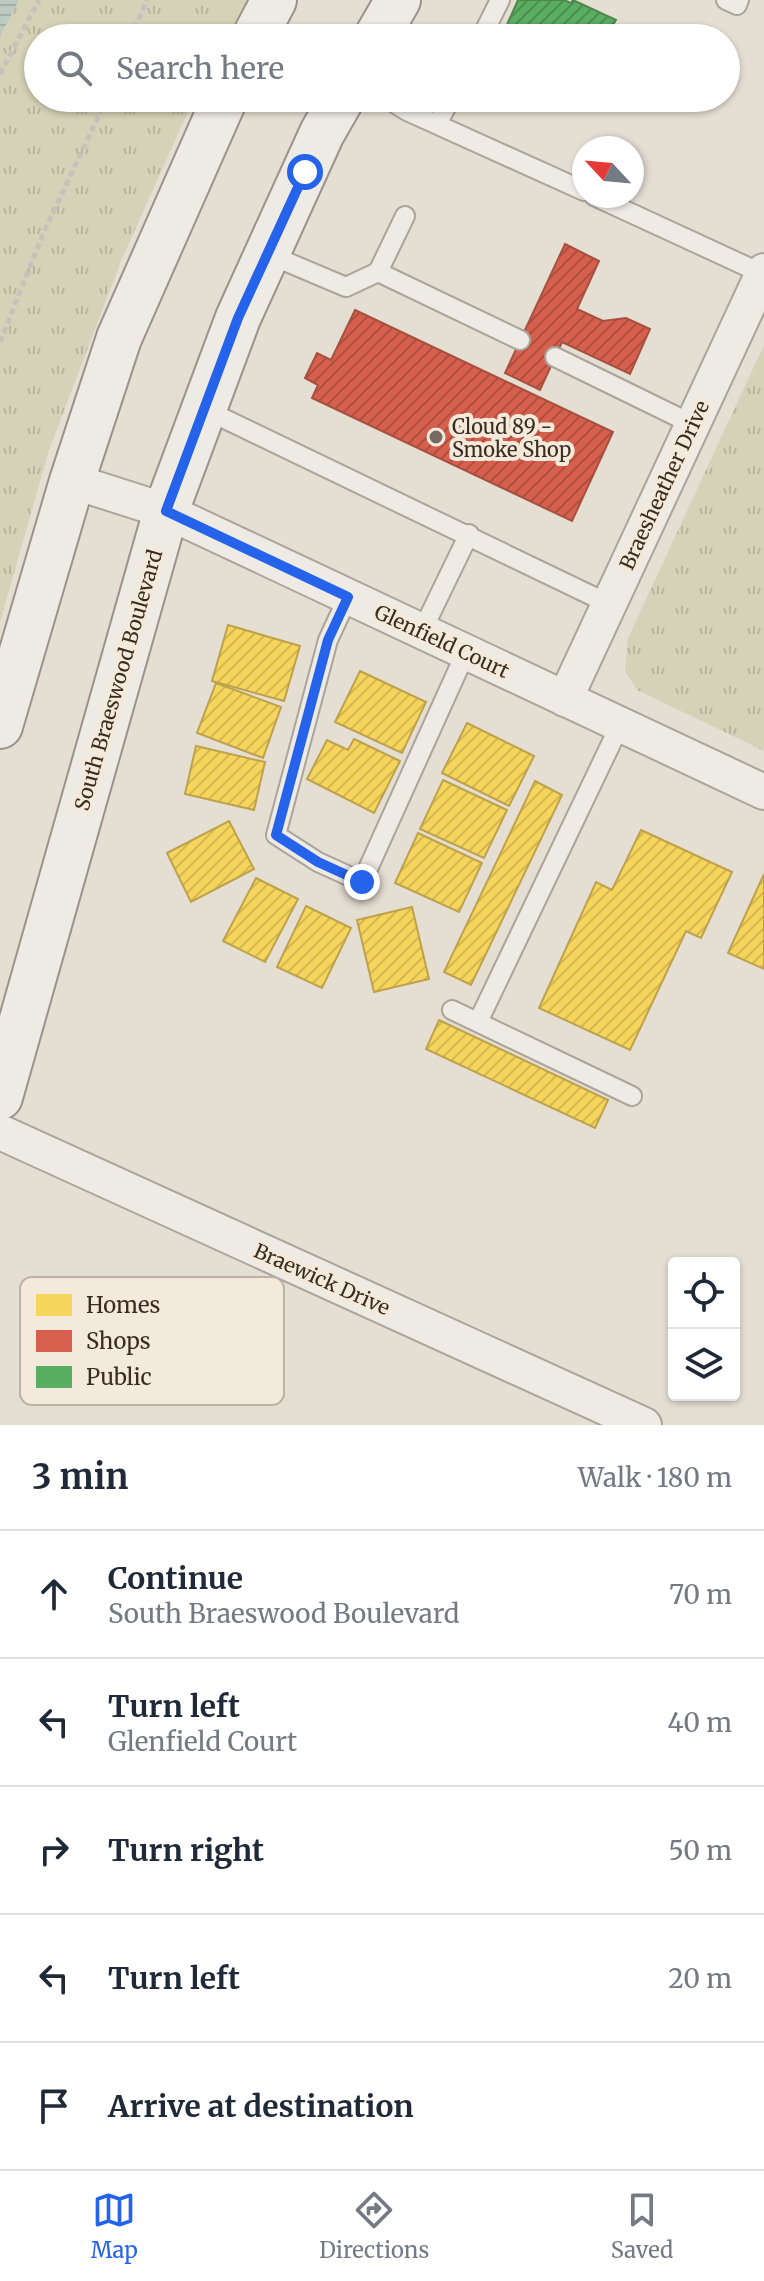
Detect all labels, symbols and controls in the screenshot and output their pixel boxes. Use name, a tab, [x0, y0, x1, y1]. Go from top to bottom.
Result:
search box	[24, 24, 740, 112]
icon: search	[52, 46, 96, 90]
text: Search here	[116, 49, 284, 87]
north arrow	[572, 136, 644, 208]
route start	[287, 154, 323, 190]
street label: Braesheather Drive	[614, 396, 714, 574]
place label: Cloud 89 - Smoke Shop	[452, 414, 571, 462]
marker: Cloud 89 - Smoke Shop	[427, 428, 445, 446]
street label: South Braeswood Boulevard	[69, 547, 167, 813]
street label: Glenfield Court	[371, 599, 513, 683]
route end	[344, 864, 380, 900]
street label: Braewick Drive	[250, 1238, 394, 1320]
map controls	[668, 1257, 740, 1401]
button: locate	[668, 1257, 740, 1329]
legend	[20, 1277, 284, 1405]
text: Homes	[86, 1291, 160, 1319]
text: Shops	[86, 1327, 151, 1355]
button: layers	[668, 1329, 740, 1401]
text: Public	[86, 1363, 152, 1391]
text: 3 min	[32, 1456, 128, 1498]
text: Walk · 180 m	[578, 1461, 732, 1494]
text: Continue	[108, 1559, 243, 1597]
icon: ahead	[32, 1572, 76, 1616]
text: 70 m	[669, 1578, 732, 1611]
text: South Braeswood Boulevard	[108, 1597, 459, 1630]
text: Turn left	[108, 1687, 240, 1725]
icon: left	[32, 1700, 76, 1744]
text: 40 m	[668, 1706, 732, 1739]
text: Glenfield Court	[108, 1725, 297, 1758]
icon: right	[32, 1828, 76, 1872]
text: Turn right	[108, 1831, 264, 1869]
text: 50 m	[668, 1834, 732, 1867]
icon: left	[32, 1956, 76, 2000]
text: Turn left	[108, 1959, 240, 1997]
text: 20 m	[668, 1962, 732, 1995]
icon: arrive	[32, 2084, 76, 2128]
text: Arrive at destination	[108, 2087, 414, 2125]
tab: Map	[91, 2188, 138, 2264]
tab: Directions	[319, 2188, 429, 2264]
tab: Saved	[611, 2188, 673, 2264]

